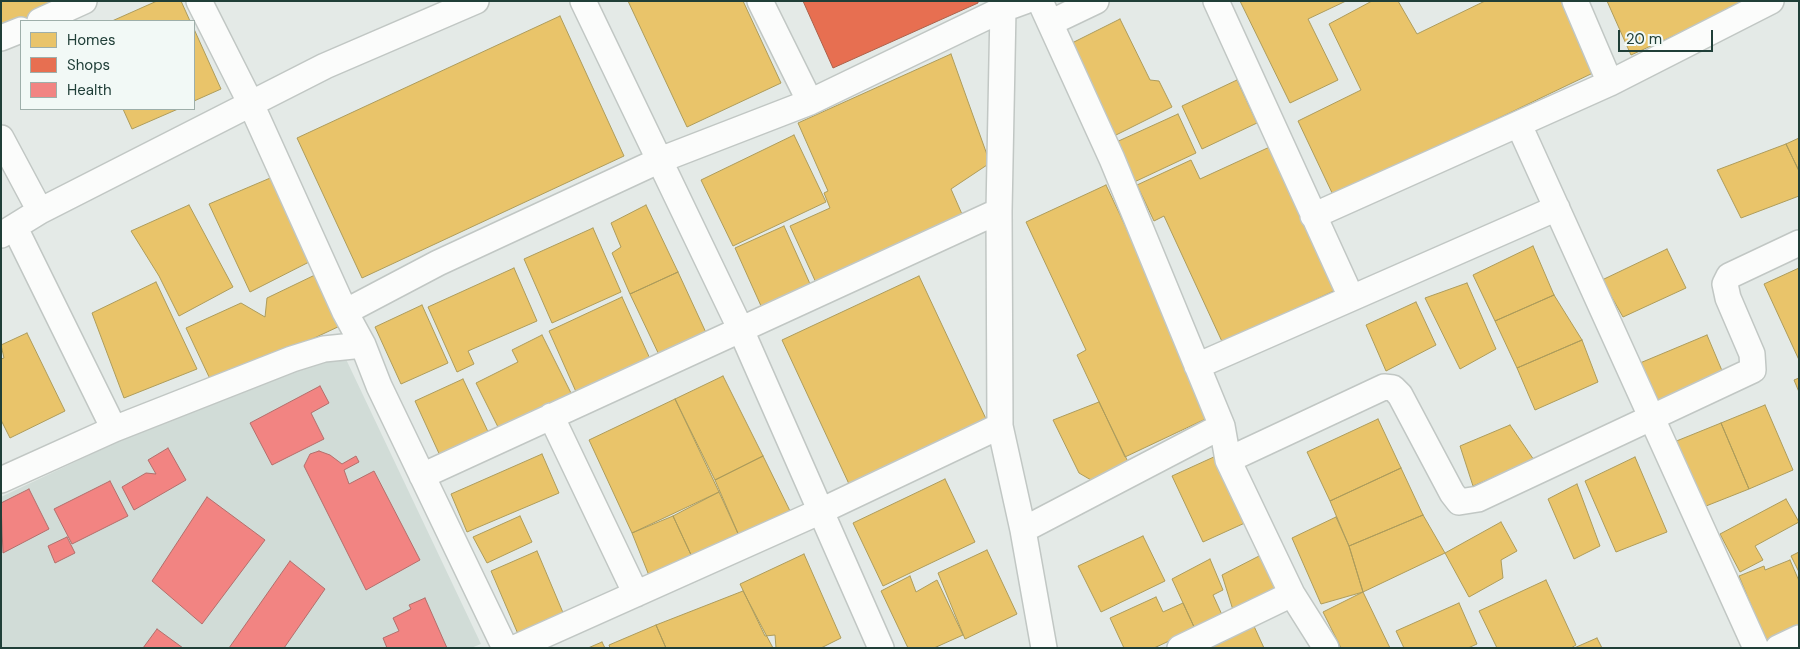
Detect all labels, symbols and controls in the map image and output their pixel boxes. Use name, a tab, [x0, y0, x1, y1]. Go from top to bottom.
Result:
legend	[20, 20, 195, 110]
scale bar	[1620, 20, 1715, 52]
text: 20 m	[1626, 29, 1662, 49]
text: Homes	[67, 30, 116, 50]
text: Shops	[67, 55, 110, 75]
text: Health	[67, 80, 112, 100]

